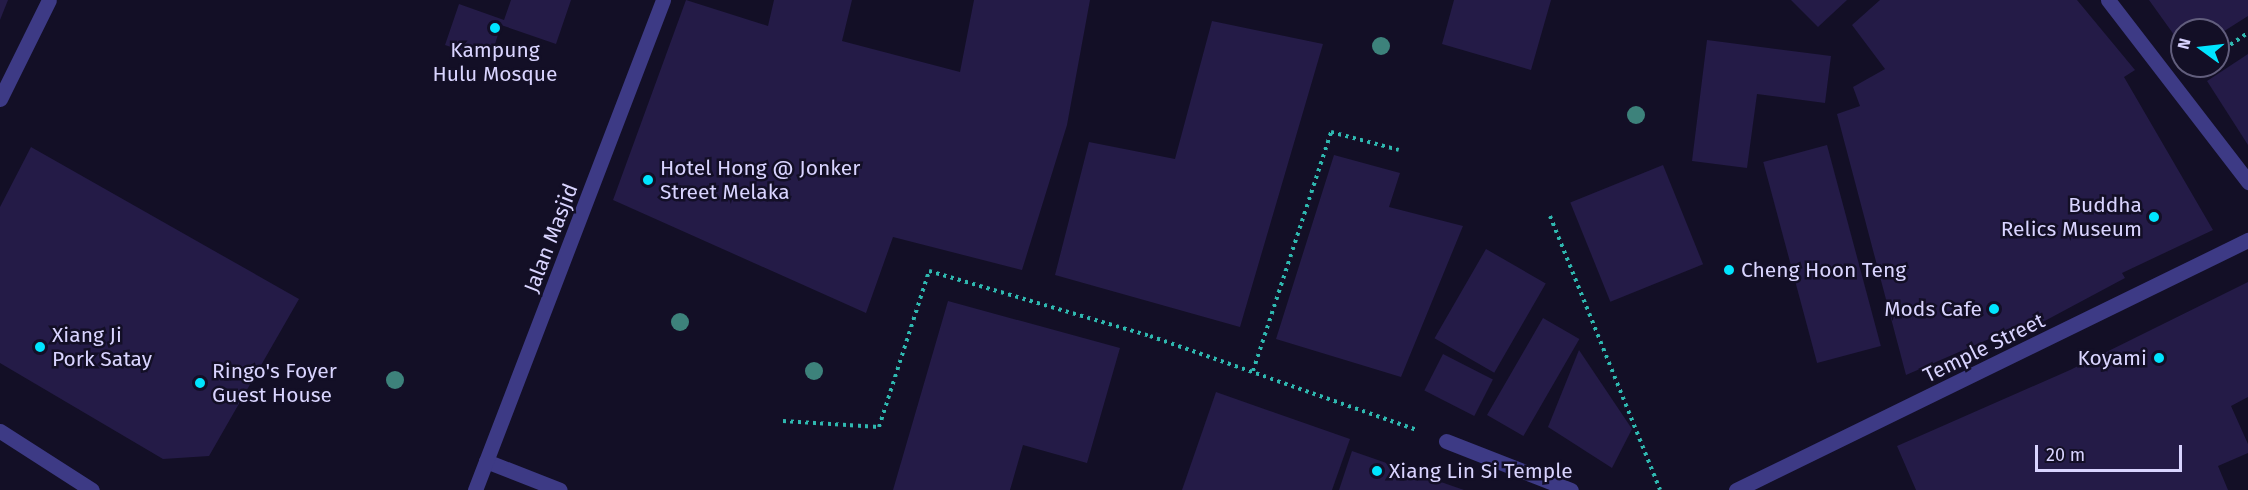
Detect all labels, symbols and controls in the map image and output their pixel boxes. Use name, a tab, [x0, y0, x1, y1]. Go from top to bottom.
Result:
north arrow	[2170, 18, 2230, 78]
marker: Kampung Hulu Mosque	[488, 21, 502, 35]
text: N	[2174, 36, 2195, 51]
place label: Kampung Hulu Mosque	[432, 37, 558, 87]
place label: Hotel Hong @ Jonker Street Melaka	[660, 155, 860, 205]
marker: Hotel Hong @ Jonker Street Melaka	[641, 173, 655, 187]
street label: Jalan Masjid	[519, 180, 583, 296]
place label: Buddha Relics Museum	[2001, 192, 2142, 242]
marker: Buddha Relics Museum	[2147, 210, 2161, 224]
place label: Cheng Hoon Teng	[1741, 257, 1906, 283]
marker: Cheng Hoon Teng	[1722, 263, 1736, 277]
place label: Mods Cafe	[1884, 296, 1982, 322]
marker: Mods Cafe	[1987, 302, 2001, 316]
street label: Temple Street	[1919, 308, 2049, 388]
place label: Xiang Ji Pork Satay	[52, 322, 152, 372]
marker: Xiang Ji Pork Satay	[33, 340, 47, 354]
place label: Koyami	[2077, 345, 2147, 371]
marker: Koyami	[2152, 351, 2166, 365]
place label: Ringo's Foyer Guest House	[212, 358, 337, 408]
marker: Ringo's Foyer Guest House	[193, 376, 207, 390]
scale bar	[2038, 433, 2185, 471]
text: 20 m	[2046, 444, 2085, 466]
place label: Xiang Lin Si Temple	[1389, 458, 1573, 484]
marker: Xiang Lin Si Temple	[1370, 464, 1384, 478]

